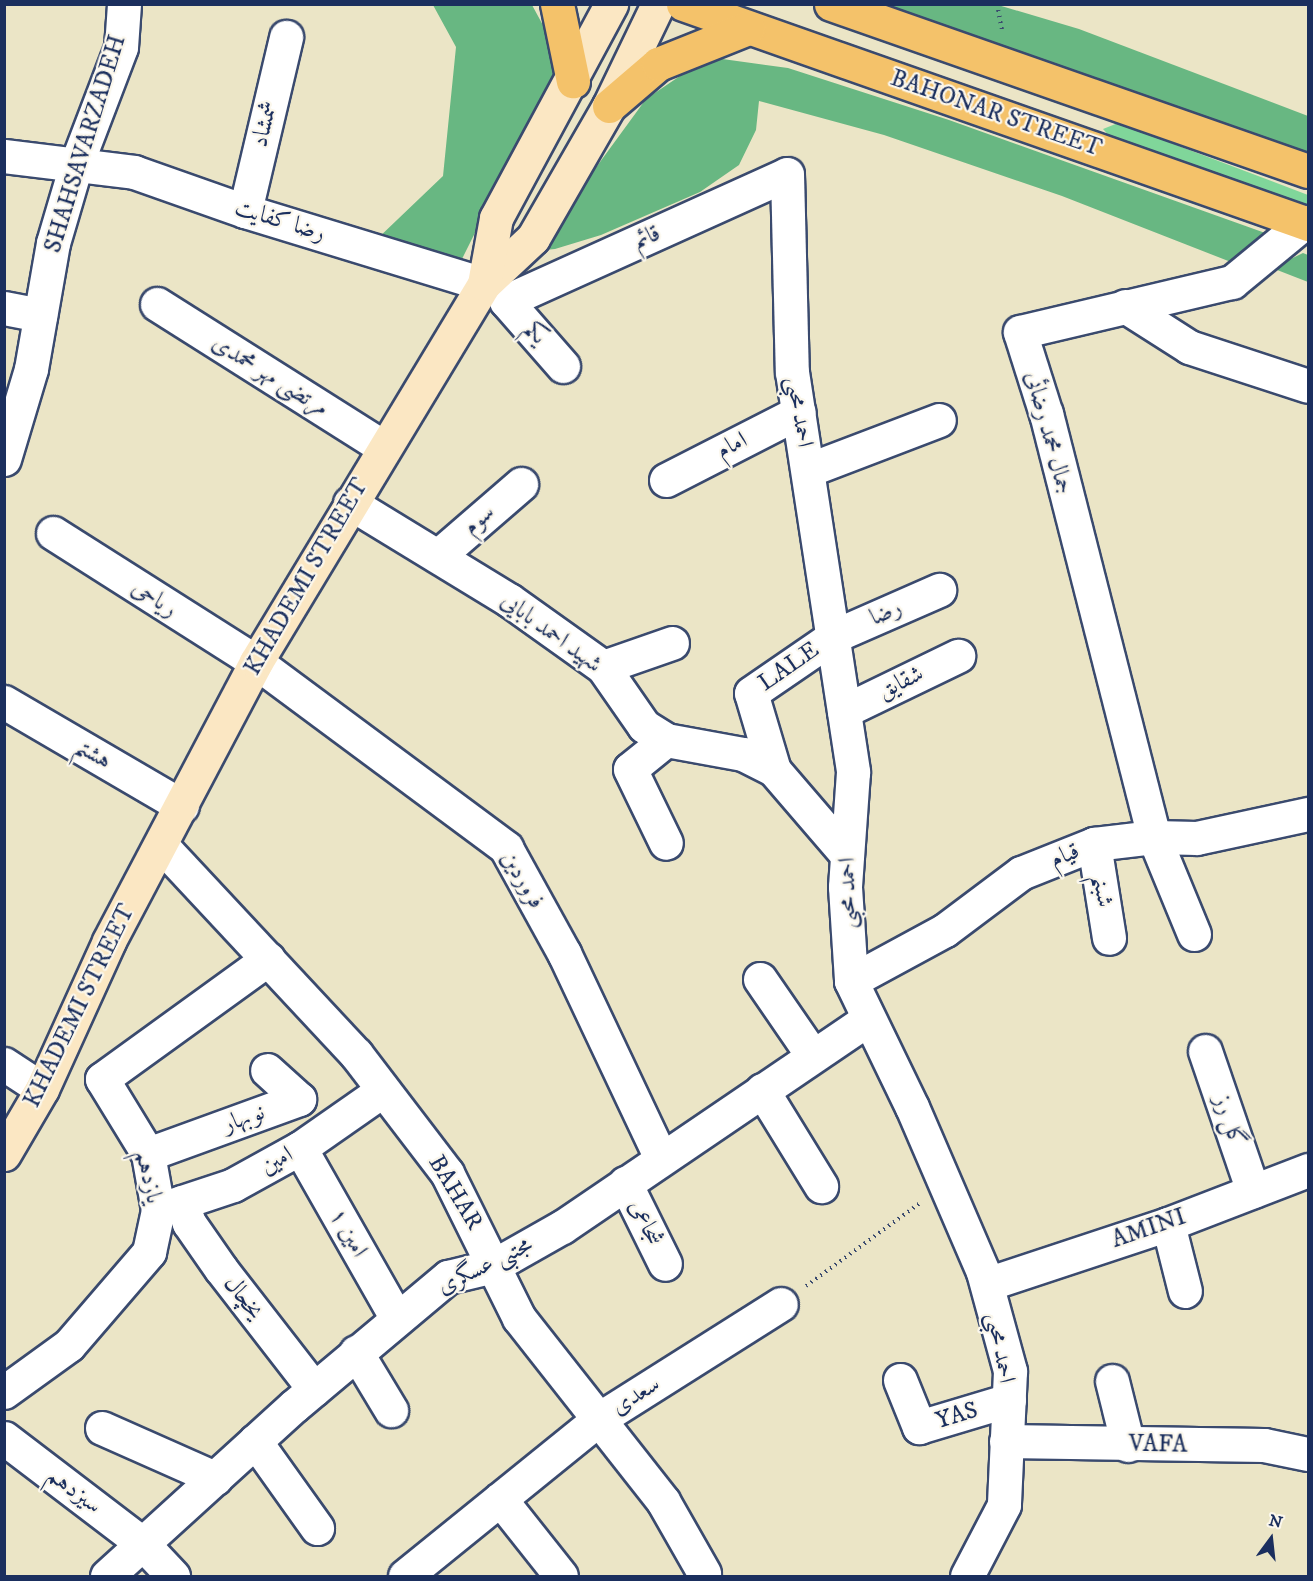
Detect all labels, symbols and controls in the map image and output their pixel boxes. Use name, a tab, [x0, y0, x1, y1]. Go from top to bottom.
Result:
street label: SHAHSAVARZADEH	[39, 32, 133, 256]
street label: BAHONAR STREET	[887, 64, 1105, 164]
street label: شمشاد	[246, 98, 284, 150]
street label: رضا کفایت	[231, 194, 329, 248]
street label: قائم	[629, 219, 665, 257]
street label: یکم	[517, 315, 553, 351]
street label: مرتضی مهر محمدی	[206, 329, 334, 423]
street label: جمال محمد رضائی	[1018, 368, 1078, 498]
street label: احمد محبی	[779, 375, 819, 449]
street label: امام	[712, 426, 752, 466]
street label: KHADEMI STREET	[239, 473, 375, 681]
street label: سوم	[457, 498, 501, 542]
street label: ریاحی	[126, 574, 182, 624]
street label: شهید احمد بابایی	[495, 587, 607, 679]
street label: رضا	[866, 593, 906, 633]
street label: LALE	[753, 636, 825, 698]
street label: شقایق	[873, 660, 929, 706]
street label: هشتم	[69, 732, 117, 776]
street label: قیام	[1046, 837, 1084, 875]
street label: فروردین	[494, 846, 550, 914]
street label: احمد محبی	[834, 857, 862, 929]
street label: شبنم	[1085, 872, 1119, 910]
street label: KHADEMI STREET	[18, 900, 142, 1112]
street label: گل رز	[1207, 1091, 1251, 1151]
street label: نوبهار	[219, 1098, 269, 1140]
street label: امین	[256, 1140, 298, 1182]
street label: یازدهم	[128, 1148, 168, 1206]
street label: BAHAR	[422, 1150, 488, 1236]
street label: شجاعی	[622, 1195, 668, 1251]
street label: امین ۱	[323, 1203, 373, 1263]
street label: AMINI	[1108, 1203, 1190, 1255]
street label: مجتبی عسگری	[433, 1231, 537, 1301]
street label: یخچال	[217, 1270, 269, 1326]
street label: احمد محبی	[980, 1310, 1020, 1386]
street label: سعدی	[606, 1370, 666, 1422]
street label: YAS	[933, 1396, 981, 1436]
street label: VAFA	[1128, 1430, 1188, 1460]
street label: سیزدهم	[41, 1461, 107, 1521]
north arrow	[1241, 1509, 1301, 1569]
text: N	[1267, 1510, 1285, 1533]

